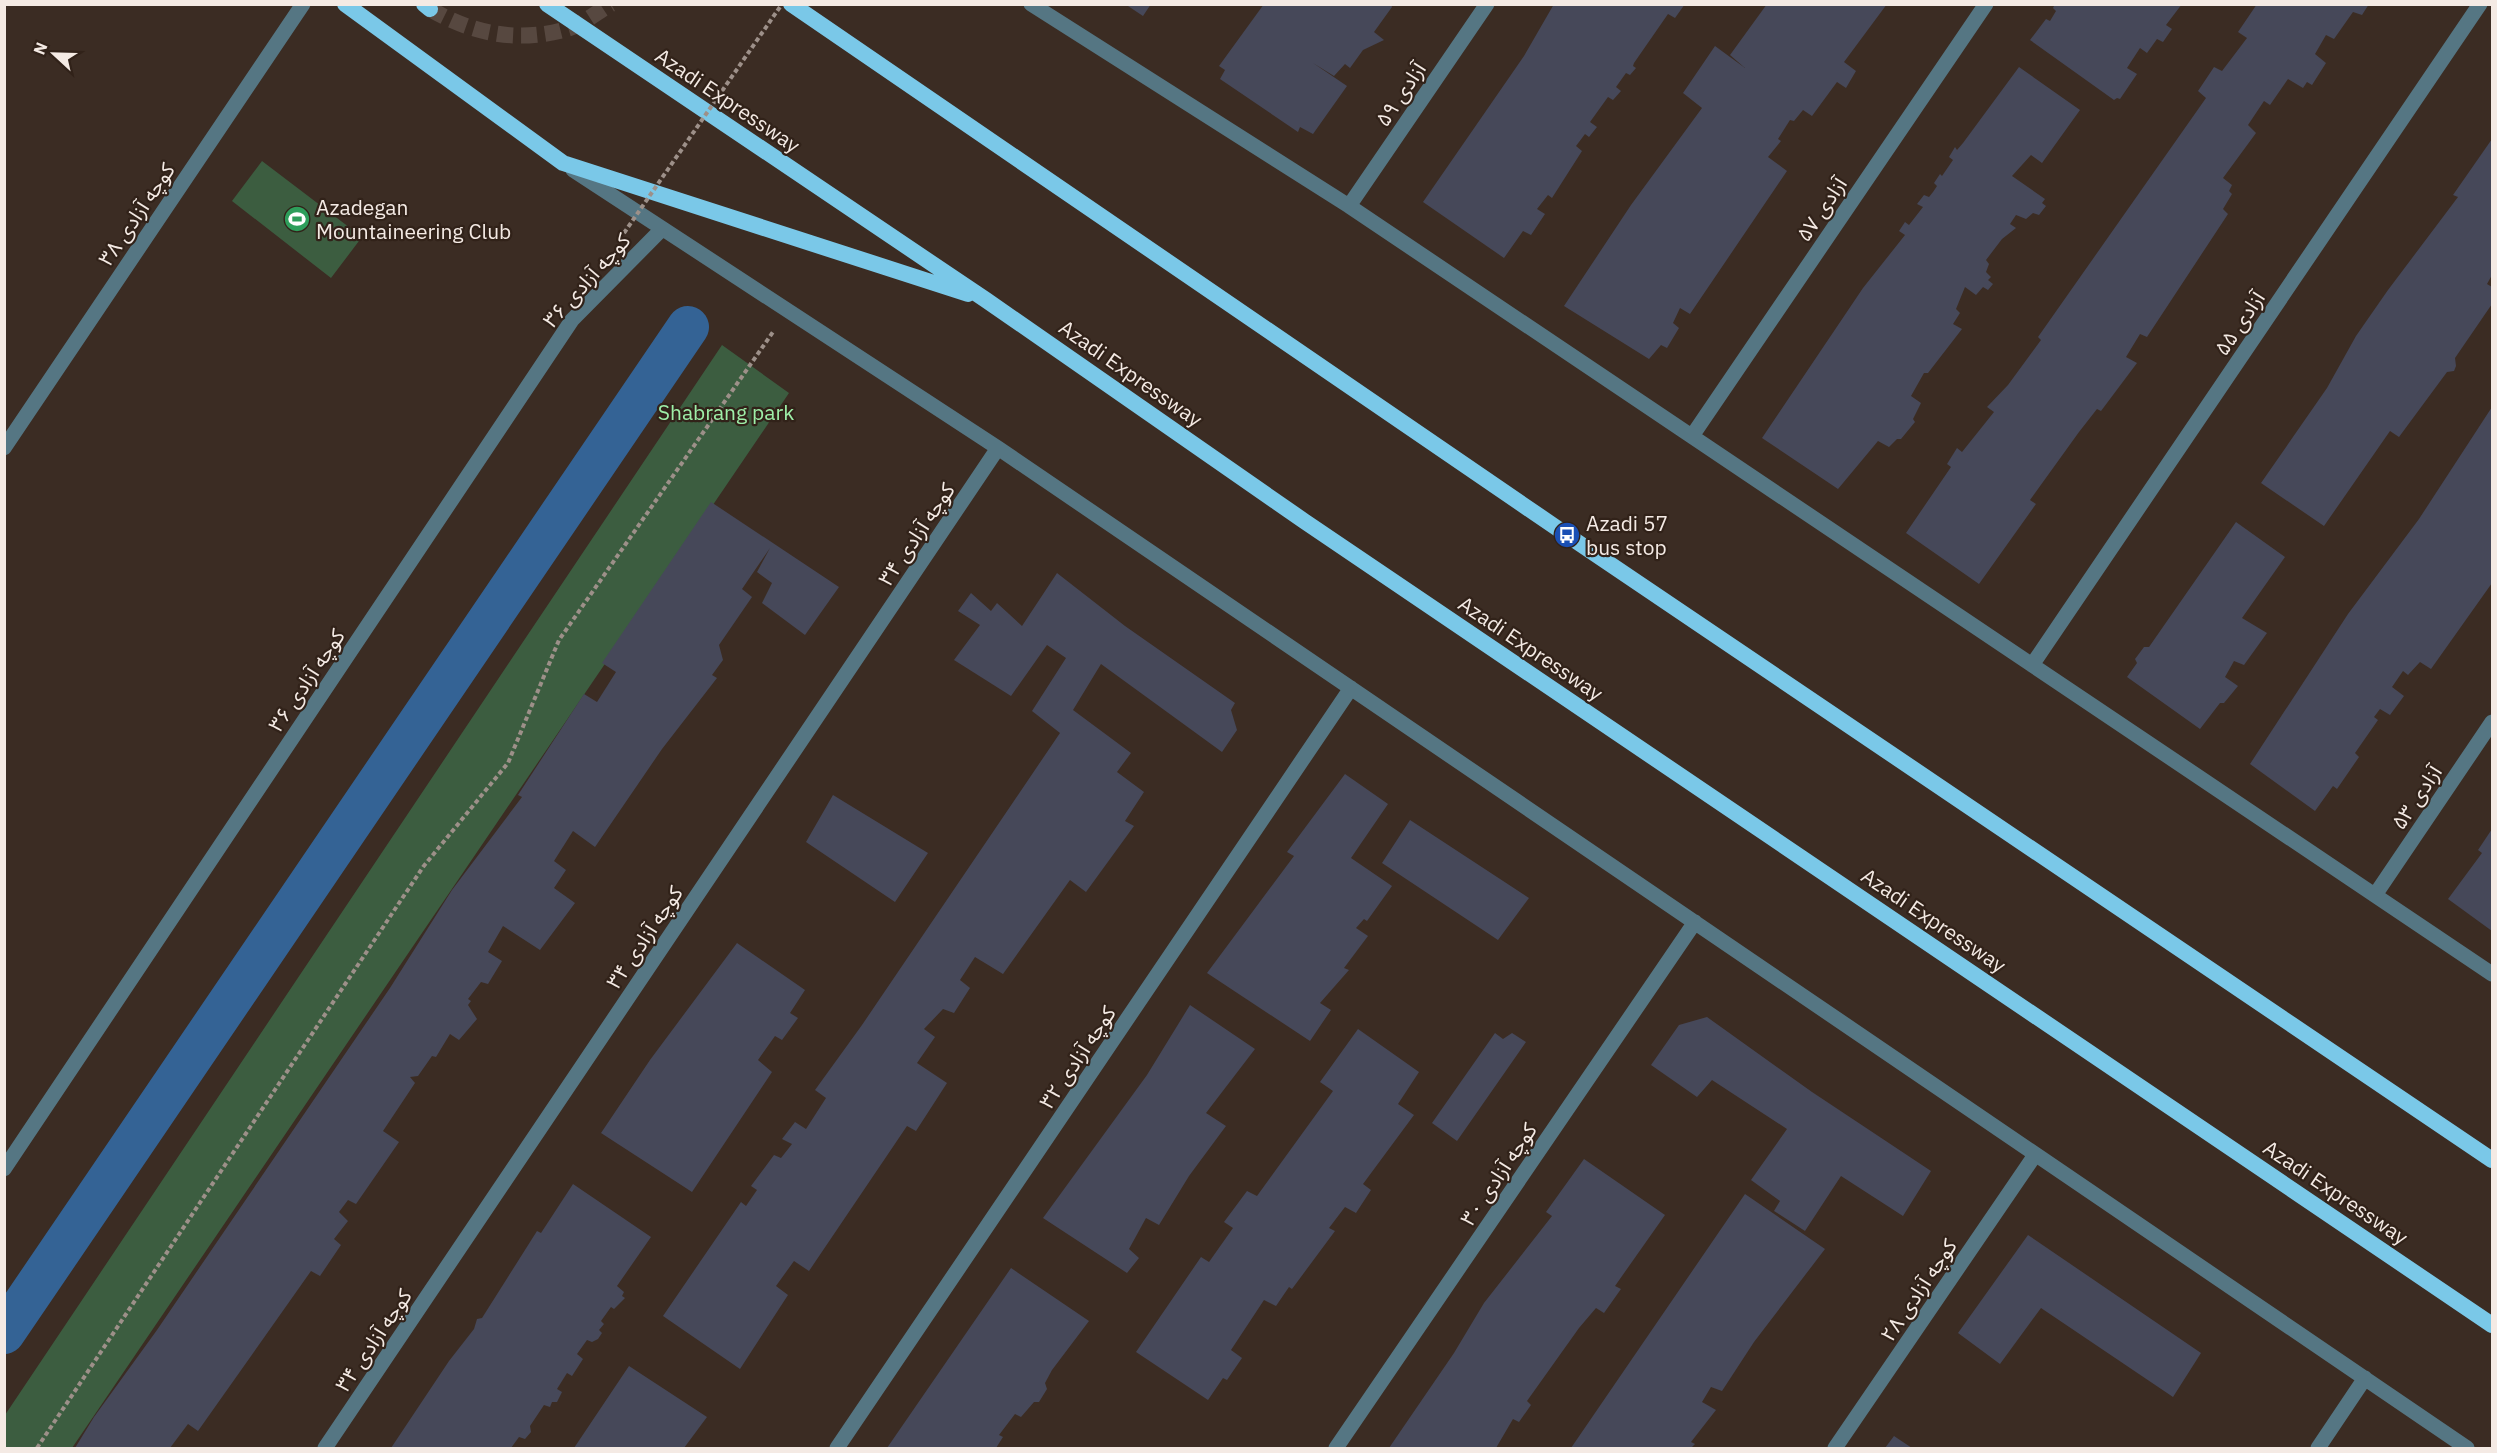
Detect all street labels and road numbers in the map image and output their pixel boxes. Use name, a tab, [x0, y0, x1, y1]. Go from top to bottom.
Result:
street label: Azadi Expressway	[650, 41, 806, 159]
street label: آزادی ۵۹	[1368, 56, 1432, 132]
street label: کوچه آزادی ۳۸	[91, 157, 181, 271]
street label: آزادی ۵۷	[1789, 171, 1853, 247]
street label: کوچه آزادی ۳۶	[536, 226, 636, 333]
street label: آزادی ۵۵	[2207, 285, 2271, 361]
street label: Azadi Expressway	[1054, 313, 1209, 433]
street label: کوچه آزادی ۳۴	[871, 477, 961, 591]
street label: Azadi Expressway	[1453, 589, 1609, 707]
street label: کوچه آزادی ۳۶	[261, 623, 351, 737]
street label: ۵۳ آزادی	[2384, 759, 2448, 835]
street label: Azadi Expressway	[1856, 861, 2012, 979]
street label: کوچه آزادی ۳۴	[599, 880, 689, 994]
street label: کوچه آزادی ۳۲	[1032, 1000, 1122, 1114]
street label: کوچه آزادی ۳۰	[1453, 1117, 1543, 1231]
street label: Azadi Expressway	[2258, 1133, 2414, 1251]
street label: کوچه آزادی ۲۸	[1873, 1233, 1963, 1347]
street label: کوچه آزادی ۳۴	[328, 1283, 418, 1397]

